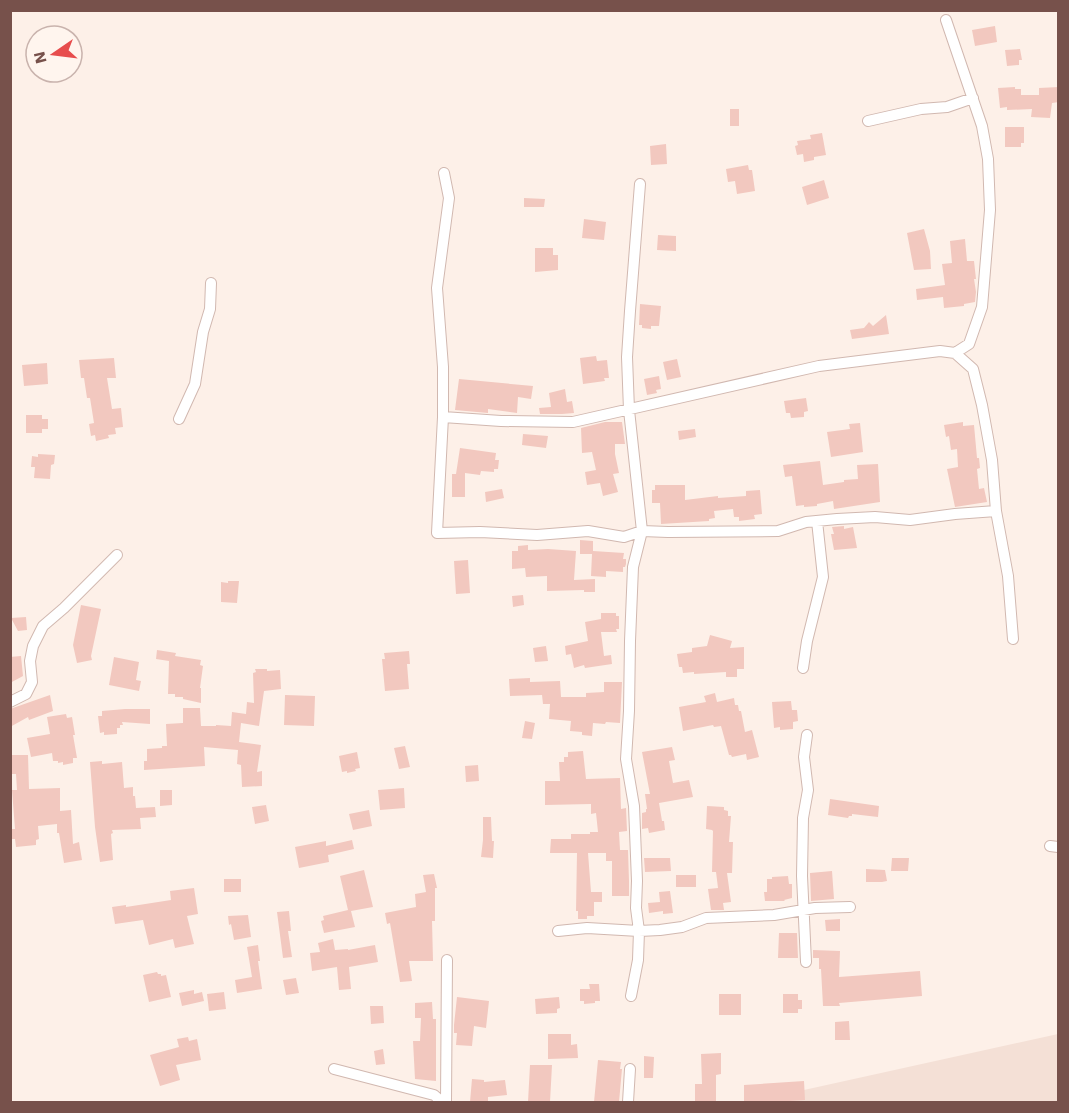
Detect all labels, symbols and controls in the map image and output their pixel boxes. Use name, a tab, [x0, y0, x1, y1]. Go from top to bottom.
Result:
north arrow	[24, 24, 84, 84]
text: N	[29, 49, 51, 66]

